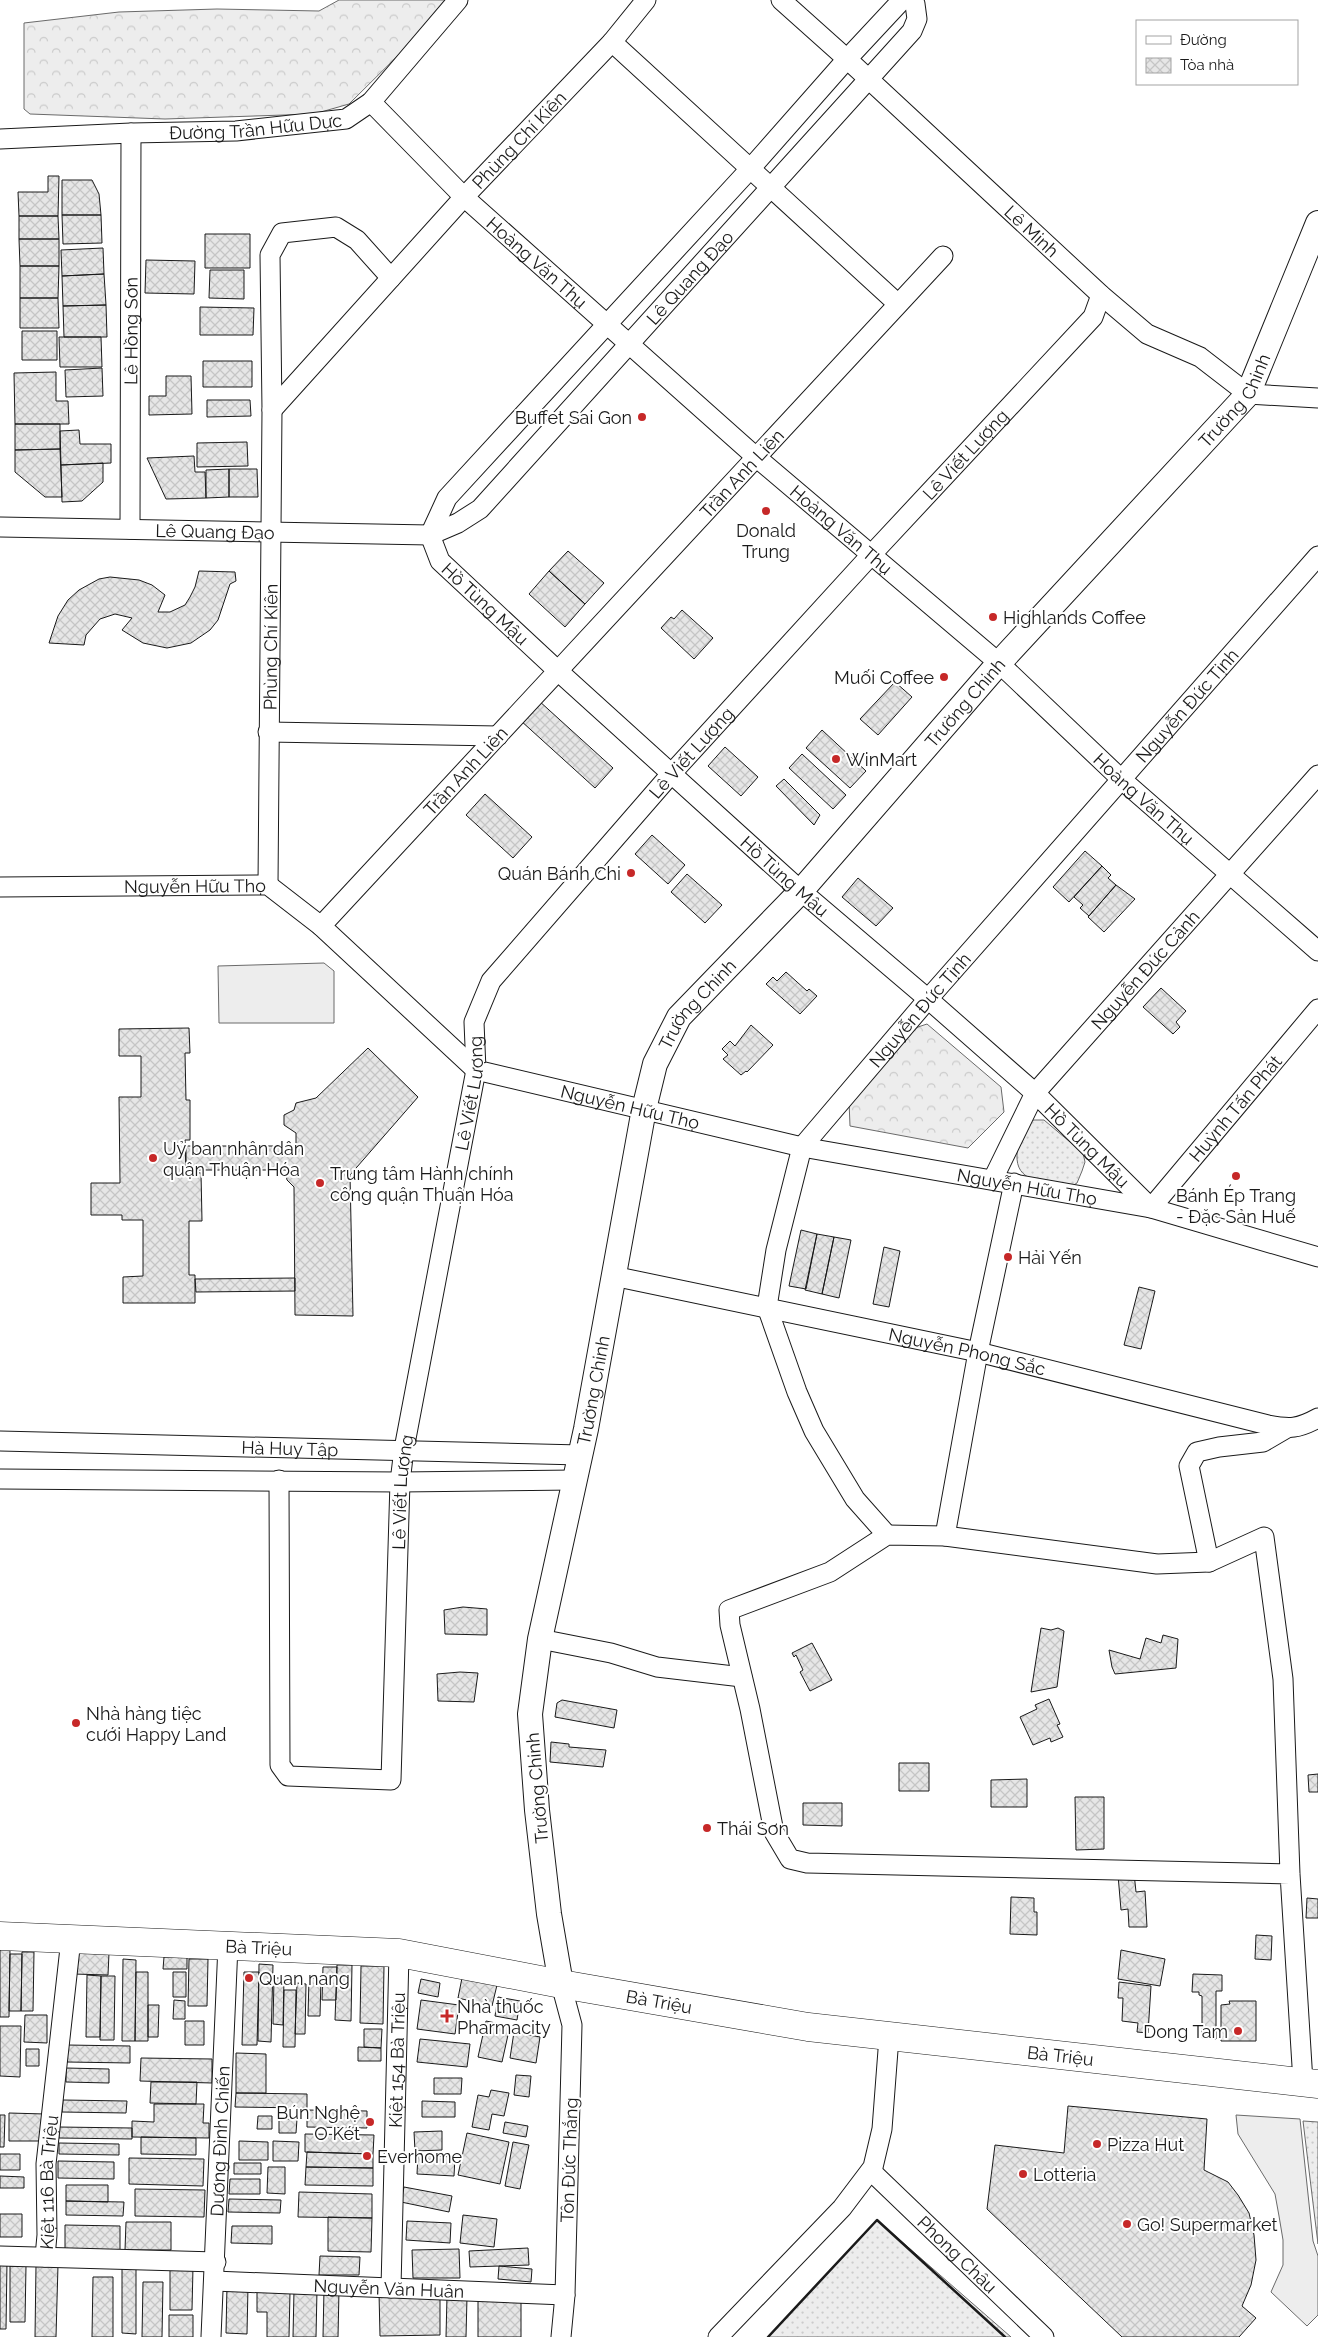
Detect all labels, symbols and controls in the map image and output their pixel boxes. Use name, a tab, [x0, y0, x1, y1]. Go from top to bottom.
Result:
legend	[1136, 20, 1298, 85]
text: Đường	[1180, 31, 1227, 49]
text: Tòa nhà	[1180, 56, 1234, 74]
street label: Phùng Chí Kiên	[467, 87, 570, 193]
street label: Đường Trần Hữu Dực	[169, 109, 343, 143]
street label: Lê Minh	[1001, 201, 1063, 261]
street label: Hoàng Văn Thụ	[483, 212, 592, 312]
street label: Lê Quang Đạo	[642, 226, 737, 328]
street label: Lê Hồng Sơn	[120, 277, 141, 385]
street label: Trường Chinh	[1194, 350, 1274, 451]
street label: Lê Viết Lượng	[918, 405, 1012, 504]
place label: Buffet Sai Gon	[515, 407, 632, 428]
marker: Buffet Sai Gon	[636, 411, 648, 423]
street label: Trần Anh Liên	[695, 424, 788, 522]
street label: Hoàng Văn Thụ	[786, 480, 897, 579]
marker: Donald Trung	[760, 505, 772, 517]
street label: Lê Quang Đạo	[155, 519, 275, 543]
place label: Donald Trung	[736, 520, 796, 562]
street label: Hồ Tùng Mậu	[438, 558, 533, 649]
street label: Phùng Chí Kiên	[259, 584, 281, 710]
place label: Highlands Coffee	[1003, 607, 1146, 628]
marker: Highlands Coffee	[987, 611, 999, 623]
street label: Nguyễn Đức Tịnh	[1131, 644, 1242, 766]
street label: Trường Chinh	[920, 654, 1009, 751]
place label: Muối Coffee	[834, 667, 934, 688]
marker: Muối Coffee	[938, 671, 950, 683]
street label: Lê Viết Lượng	[644, 702, 738, 802]
street label: Trần Anh Liên	[419, 722, 511, 819]
street label: Hoàng Văn Thụ	[1090, 748, 1199, 849]
place label: WinMart	[846, 749, 917, 770]
marker: WinMart	[830, 753, 842, 765]
street label: Hồ Tùng Mậu	[737, 831, 833, 921]
place label: Quán Bánh Chi	[498, 863, 621, 884]
marker: Quán Bánh Chi	[625, 867, 637, 879]
street label: Nguyễn Hữu Thọ	[124, 875, 266, 897]
street label: Nguyễn Đức Cảnh	[1086, 906, 1203, 1033]
street label: Nguyễn Đức Tịnh	[864, 948, 975, 1071]
street label: Trường Chinh	[654, 955, 740, 1052]
street label: Lê Viết Lượng	[450, 1036, 487, 1152]
street label: Huỳnh Tấn Phát	[1184, 1051, 1285, 1165]
street label: Nguyễn Hữu Thọ	[559, 1080, 702, 1133]
street label: Hồ Tùng Mậu	[1041, 1099, 1134, 1191]
place label: Uỷ ban nhân dân quận Thuận Hóa	[163, 1138, 304, 1180]
marker: Uỷ ban nhân dân quận Thuận Hóa	[147, 1152, 159, 1164]
place label: Trung tâm Hành chính công quận Thuận Hóa	[330, 1163, 514, 1205]
street label: Nguyễn Hữu Thọ	[955, 1164, 1099, 1209]
marker: Bánh Ép Trang - Đặc Sản Huế	[1230, 1170, 1242, 1182]
marker: Trung tâm Hành chính công quận Thuận Hóa	[314, 1177, 326, 1189]
place label: Bánh Ép Trang - Đặc Sản Huế	[1176, 1184, 1296, 1227]
place label: Hải Yến	[1018, 1247, 1082, 1268]
marker: Hải Yến	[1002, 1251, 1014, 1263]
street label: Nguyễn Phong Sắc	[887, 1323, 1048, 1379]
street label: Trường Chinh	[572, 1334, 613, 1447]
street label: Lê Viết Lượng	[387, 1432, 417, 1550]
street label: Hà Huy Tập	[241, 1436, 339, 1460]
place label: Nhà hàng tiệc cưới Happy Land	[86, 1703, 227, 1745]
marker: Nhà hàng tiệc cưới Happy Land	[70, 1717, 82, 1729]
street label: Trường Chinh	[522, 1732, 552, 1844]
place label: Thái Sơn	[717, 1818, 789, 1839]
marker: Thái Sơn	[701, 1822, 713, 1834]
street label: Bà Triệu	[225, 1935, 293, 1959]
place label: Quan nang	[259, 1968, 350, 1989]
marker: Quan nang	[243, 1972, 255, 1984]
street label: Bà Triệu	[625, 1985, 694, 2017]
street label: Kiệt 154 Bà Triệu	[384, 1992, 409, 2128]
place label: Nhà thuốc Pharmacity	[457, 1996, 551, 2038]
marker: Nhà thuốc Pharmacity	[441, 2010, 453, 2022]
place label: Dong Tam	[1143, 2021, 1228, 2042]
marker: Dong Tam	[1232, 2025, 1244, 2037]
street label: Bà Triệu	[1026, 2041, 1095, 2069]
street label: Dương Đình Chiến	[206, 2065, 233, 2217]
street label: Tôn Đức Thắng	[556, 2097, 582, 2223]
place label: Bún Nghệ O Két	[276, 2102, 360, 2144]
street label: Kiệt 116 Bà Triệu	[35, 2114, 62, 2250]
marker: Bún Nghệ O Két	[364, 2116, 376, 2128]
place label: Pizza Hut	[1107, 2134, 1184, 2155]
marker: Pizza Hut	[1091, 2138, 1103, 2150]
place label: Everhome	[377, 2146, 463, 2167]
marker: Everhome	[361, 2150, 373, 2162]
place label: Lotteria	[1033, 2164, 1096, 2185]
marker: Lotteria	[1017, 2168, 1029, 2180]
street label: Phong Châu	[914, 2211, 1002, 2297]
place label: Go! Supermarket	[1137, 2214, 1278, 2235]
marker: Go! Supermarket	[1121, 2218, 1133, 2230]
street label: Nguyễn Văn Huân	[313, 2274, 465, 2301]

